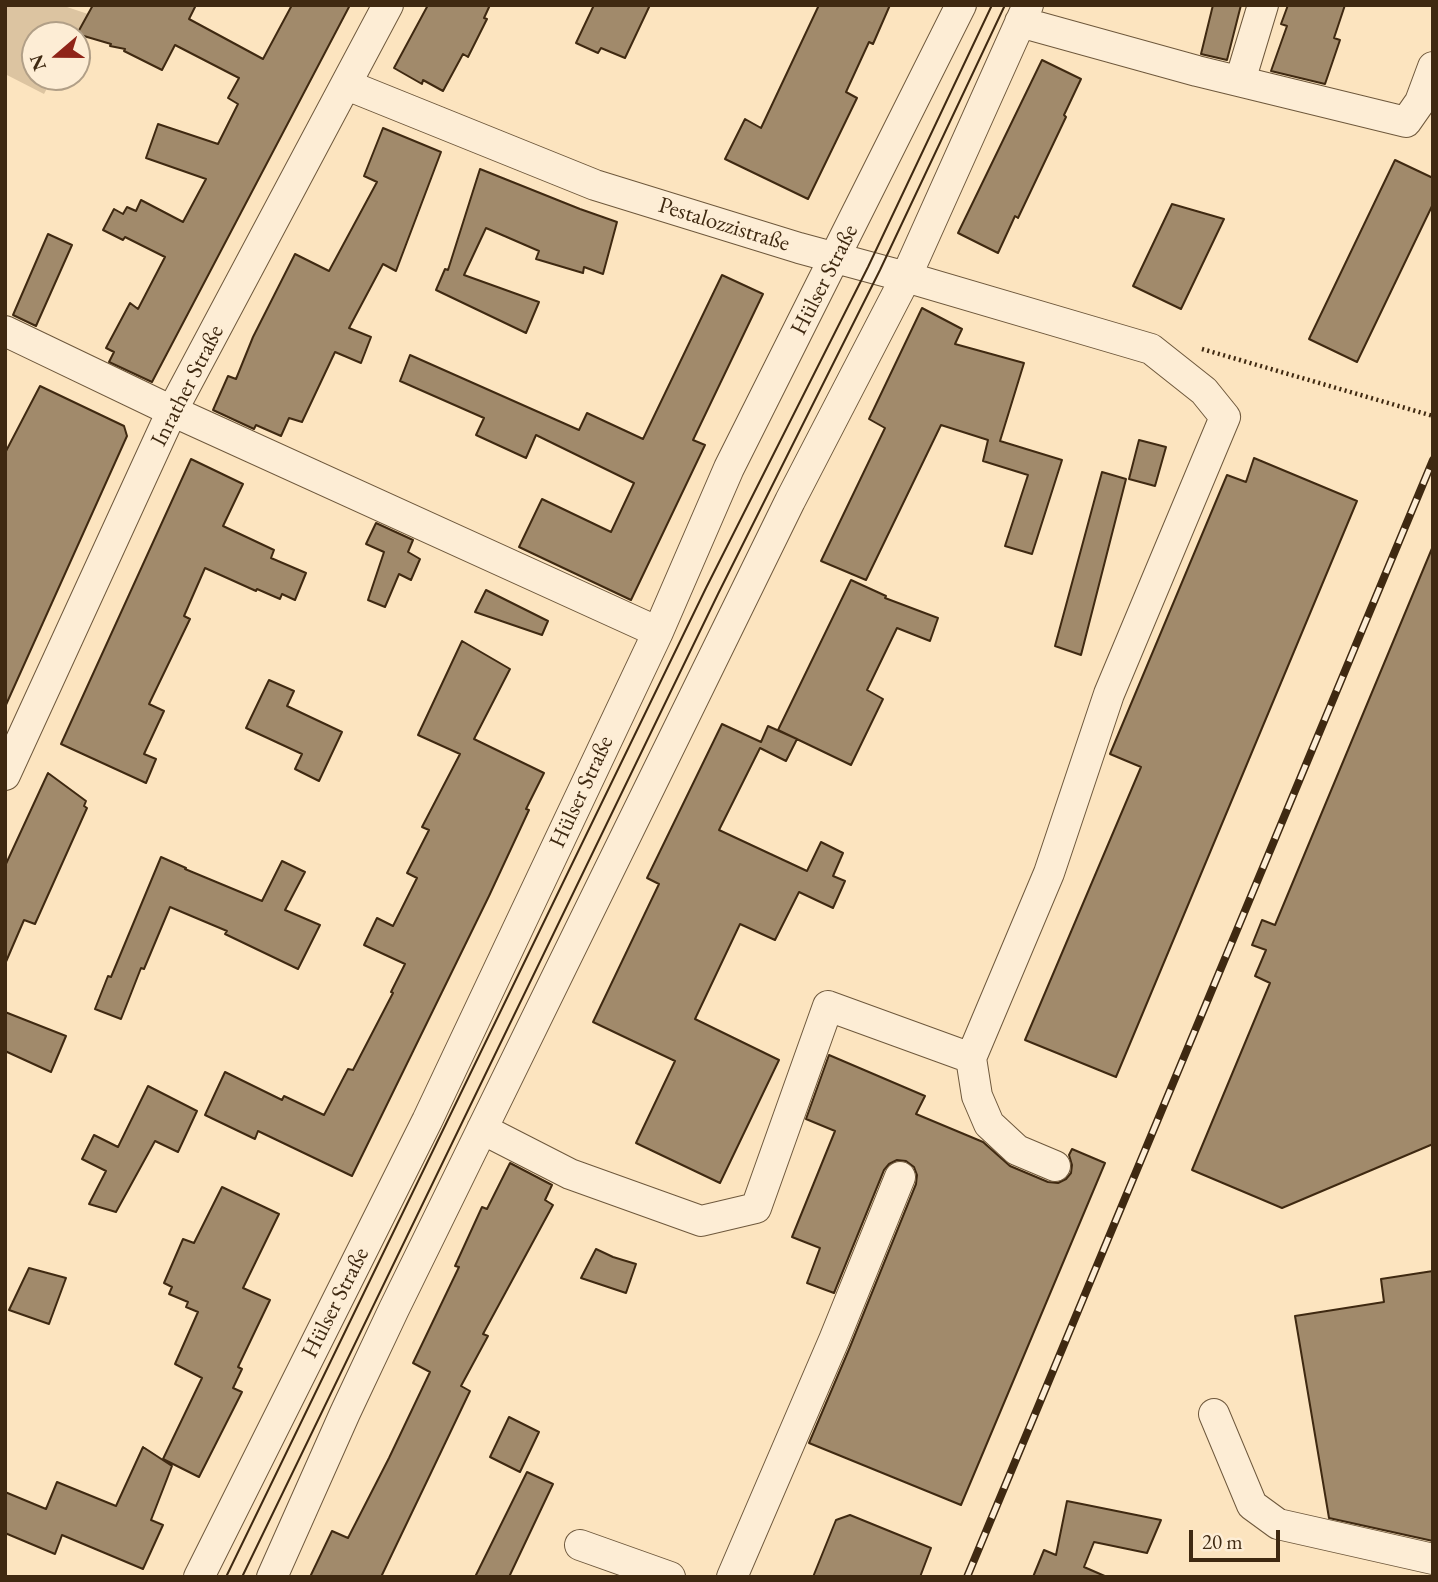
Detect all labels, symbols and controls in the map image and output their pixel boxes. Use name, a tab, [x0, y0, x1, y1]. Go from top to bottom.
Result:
north arrow	[21, 21, 91, 91]
text: N	[23, 51, 52, 74]
street label: Pestalozzistraße	[655, 192, 793, 258]
street label: Hülser Straße	[785, 220, 865, 340]
street label: Inrather Straße	[146, 321, 230, 451]
street label: Hülser Straße	[544, 732, 620, 852]
street label: Hülser Straße	[296, 1243, 376, 1363]
scale bar	[1193, 1516, 1284, 1560]
text: 20 m	[1202, 1528, 1243, 1555]

